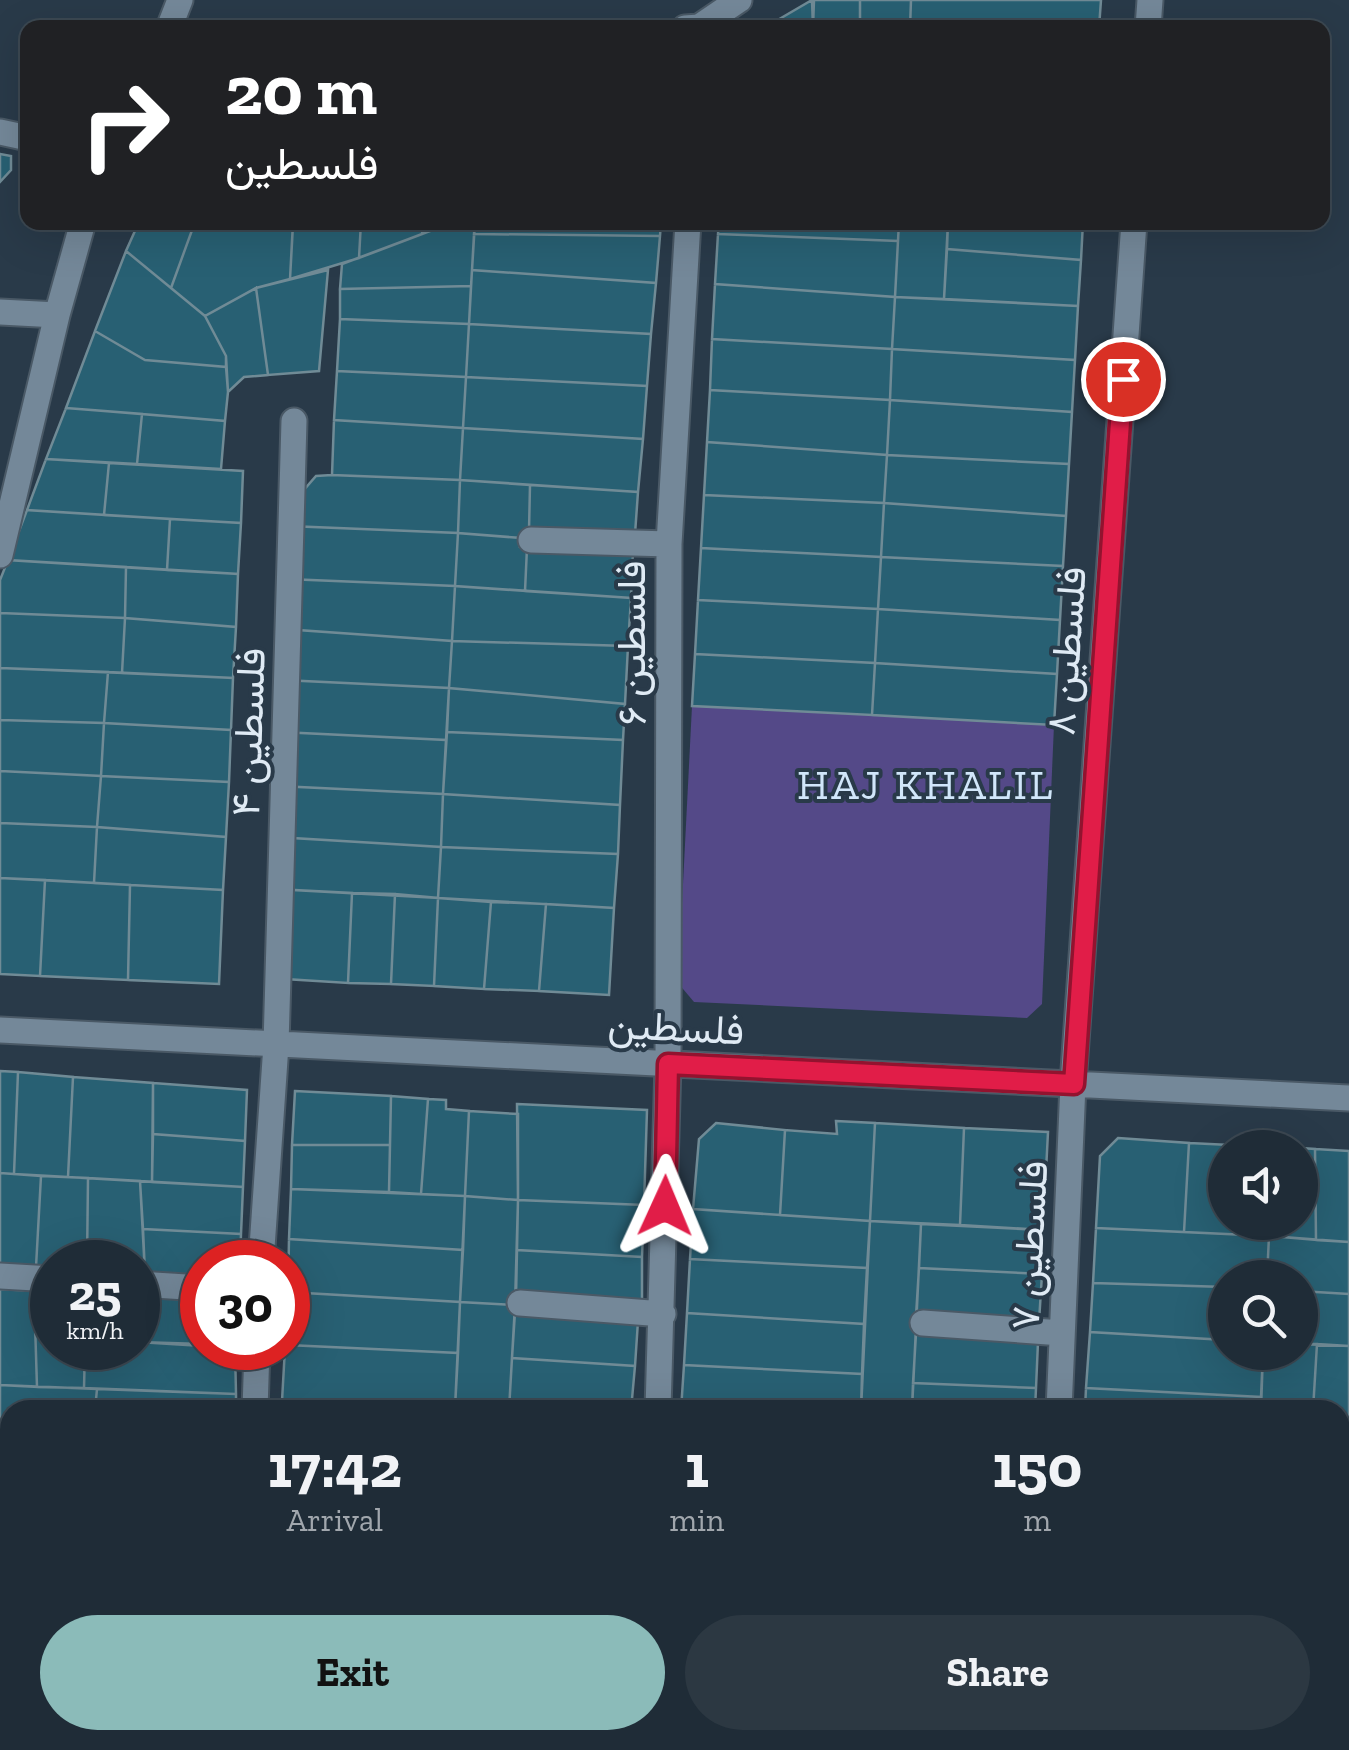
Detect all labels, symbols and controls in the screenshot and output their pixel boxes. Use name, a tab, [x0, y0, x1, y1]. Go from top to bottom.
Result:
text: 20 m	[225, 48, 377, 132]
icon: right	[60, 60, 190, 190]
text: فلسطین	[225, 137, 379, 191]
pin	[1081, 337, 1166, 422]
icon: arrive	[1096, 352, 1151, 407]
street label: فلسطین ۶	[607, 560, 655, 726]
street label: فلسطین ۸	[1036, 565, 1096, 737]
street label: فلسطین ۴	[221, 647, 275, 817]
district label: HAJ KHALIL	[797, 759, 1055, 810]
street label: فلسطین	[607, 999, 745, 1055]
map controls	[1208, 1130, 1318, 1370]
button: sound	[1208, 1130, 1318, 1240]
position arrow	[613, 1154, 717, 1258]
street label: فلسطین ۷	[1001, 1159, 1057, 1331]
speed limit sign: 30	[180, 1240, 310, 1370]
button: search	[1208, 1260, 1318, 1370]
text: 25	[69, 1263, 121, 1323]
text: km/h	[66, 1315, 124, 1345]
text: 17:42	[268, 1430, 402, 1502]
text: 1	[685, 1430, 709, 1502]
text: 150	[992, 1430, 1082, 1502]
text: Arrival	[287, 1501, 383, 1539]
text: min	[669, 1501, 724, 1539]
text: m	[1023, 1501, 1051, 1539]
button: Exit	[40, 1615, 665, 1730]
button: Share	[685, 1615, 1310, 1730]

